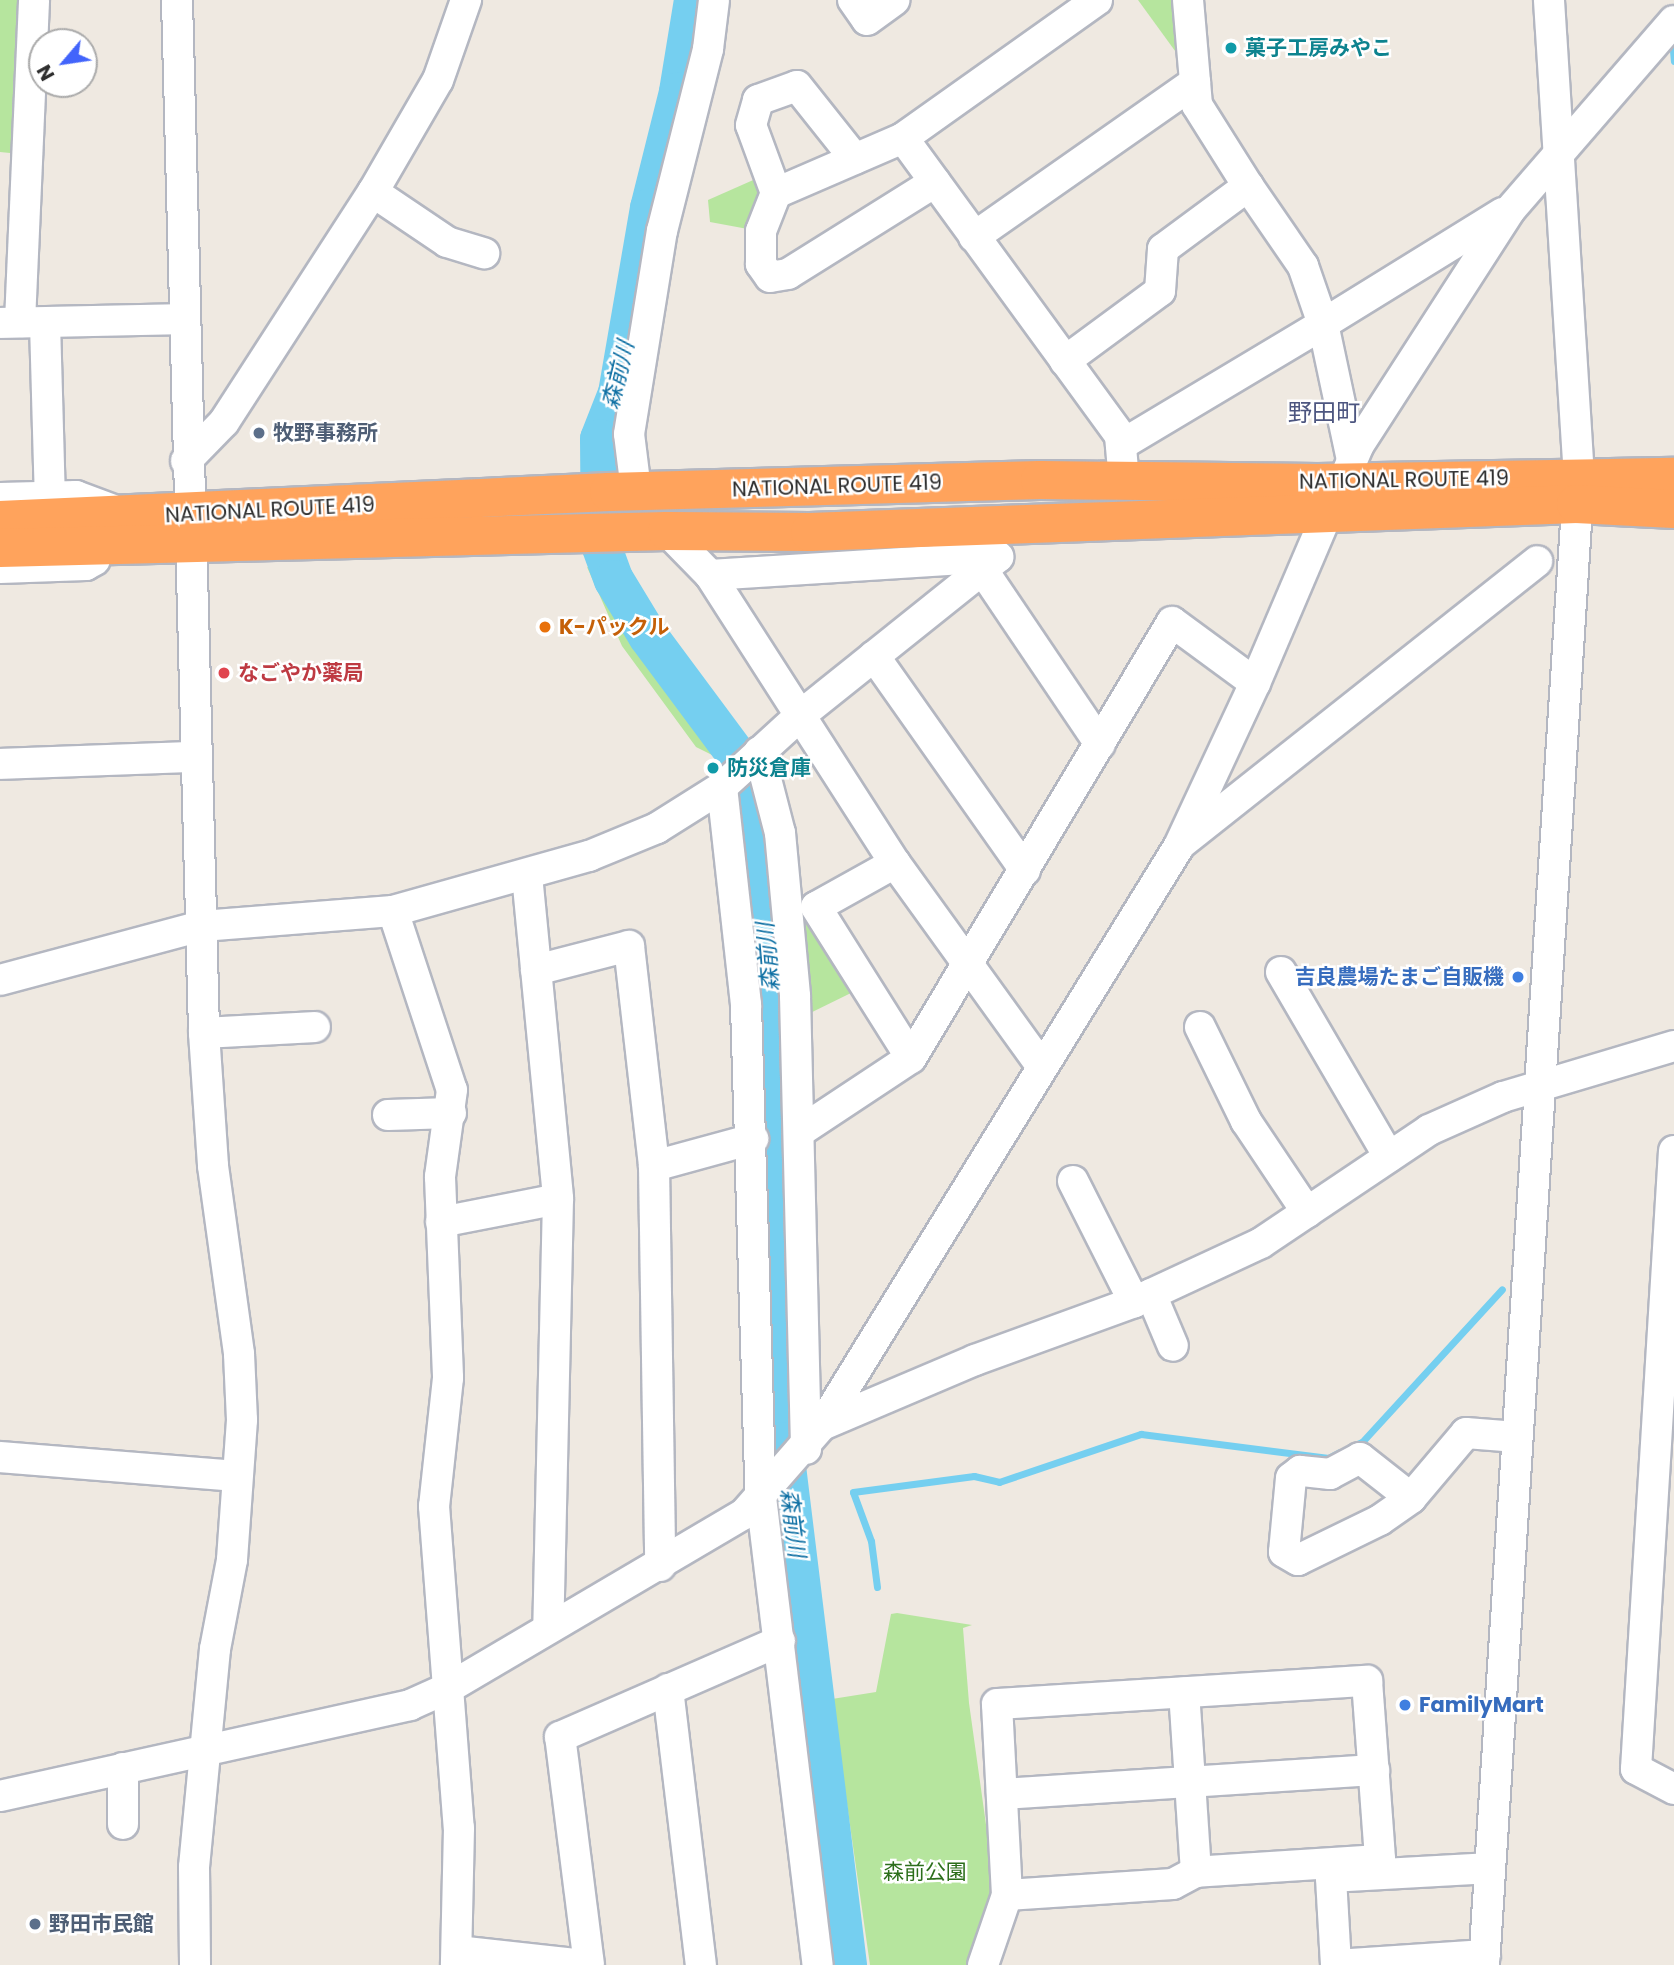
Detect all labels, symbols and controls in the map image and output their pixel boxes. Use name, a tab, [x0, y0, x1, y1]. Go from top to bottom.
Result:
north arrow	[28, 28, 98, 98]
place label: 菓子工房みやこ	[1245, 35, 1392, 61]
marker: 菓子工房みやこ	[1223, 40, 1239, 56]
text: N	[31, 60, 61, 85]
water label: 森前川	[596, 338, 640, 412]
district label: 野田町	[1288, 399, 1360, 427]
place label: 牧野事務所	[273, 420, 378, 446]
marker: 牧野事務所	[251, 425, 267, 441]
street label: NATIONAL ROUTE 419	[1299, 466, 1509, 494]
street label: NATIONAL ROUTE 419	[732, 470, 942, 502]
street label: NATIONAL ROUTE 419	[165, 492, 375, 528]
place label: K-パックル	[559, 614, 670, 640]
marker: K-パックル	[537, 619, 553, 635]
place label: なごやか薬局	[238, 660, 364, 686]
marker: なごやか薬局	[216, 665, 232, 681]
place label: 防災倉庫	[727, 755, 811, 781]
marker: 防災倉庫	[705, 760, 721, 776]
water label: 森前川	[751, 921, 785, 993]
place label: 吉良農場たまご自販機	[1294, 964, 1504, 990]
marker: 吉良農場たまご自販機	[1510, 969, 1526, 985]
water label: 森前川	[775, 1487, 811, 1559]
place label: FamilyMart	[1419, 1692, 1544, 1718]
marker: FamilyMart	[1397, 1697, 1413, 1713]
park label: 森前公園	[883, 1859, 967, 1885]
place label: 野田市民館	[49, 1911, 154, 1937]
marker: 野田市民館	[27, 1916, 43, 1932]

